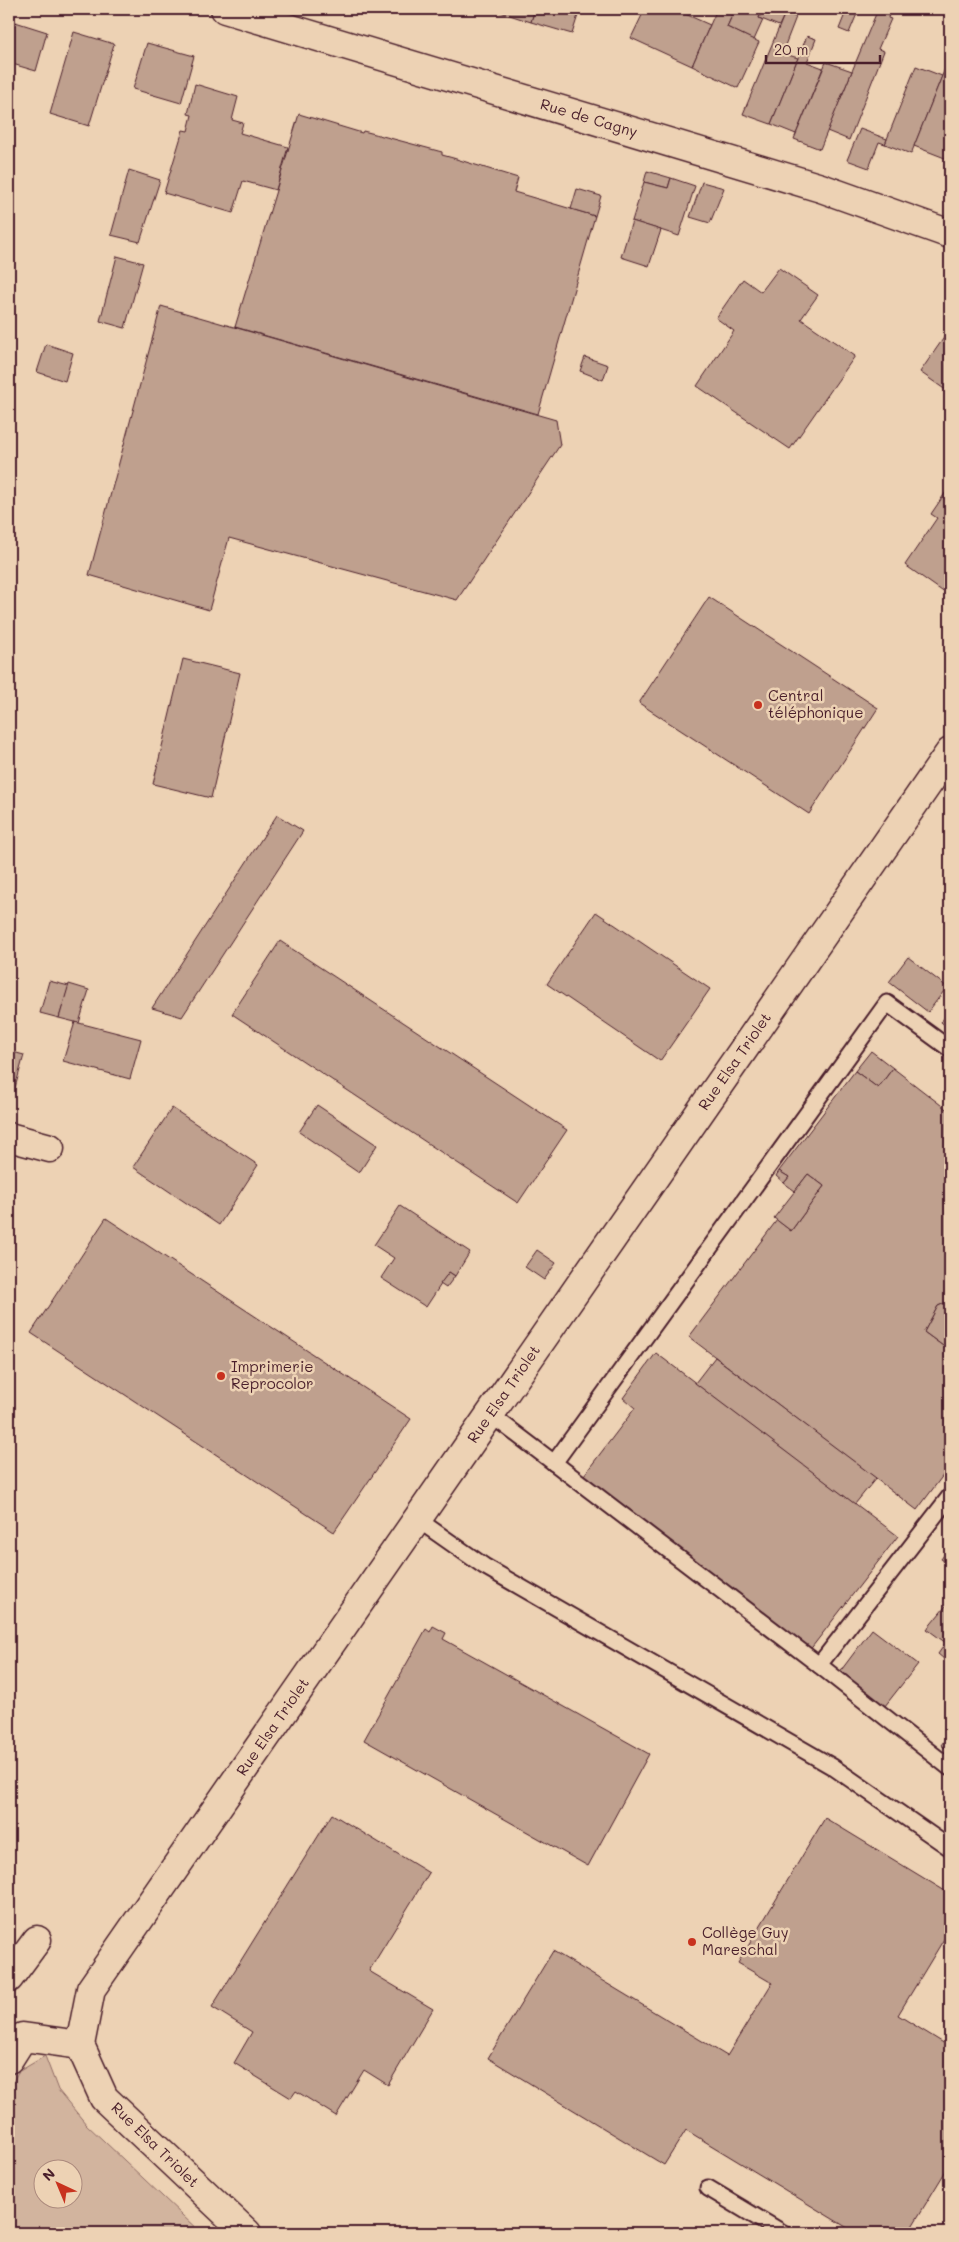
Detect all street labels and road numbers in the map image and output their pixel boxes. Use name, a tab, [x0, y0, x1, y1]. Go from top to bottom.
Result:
street label: Rue de Cagny	[538, 93, 640, 141]
street label: Rue Elsa Triolet	[693, 1008, 775, 1114]
street label: Rue Elsa Triolet	[462, 1341, 544, 1447]
street label: Rue Elsa Triolet	[231, 1673, 313, 1779]
street label: Rue Elsa Triolet	[107, 2097, 204, 2191]

